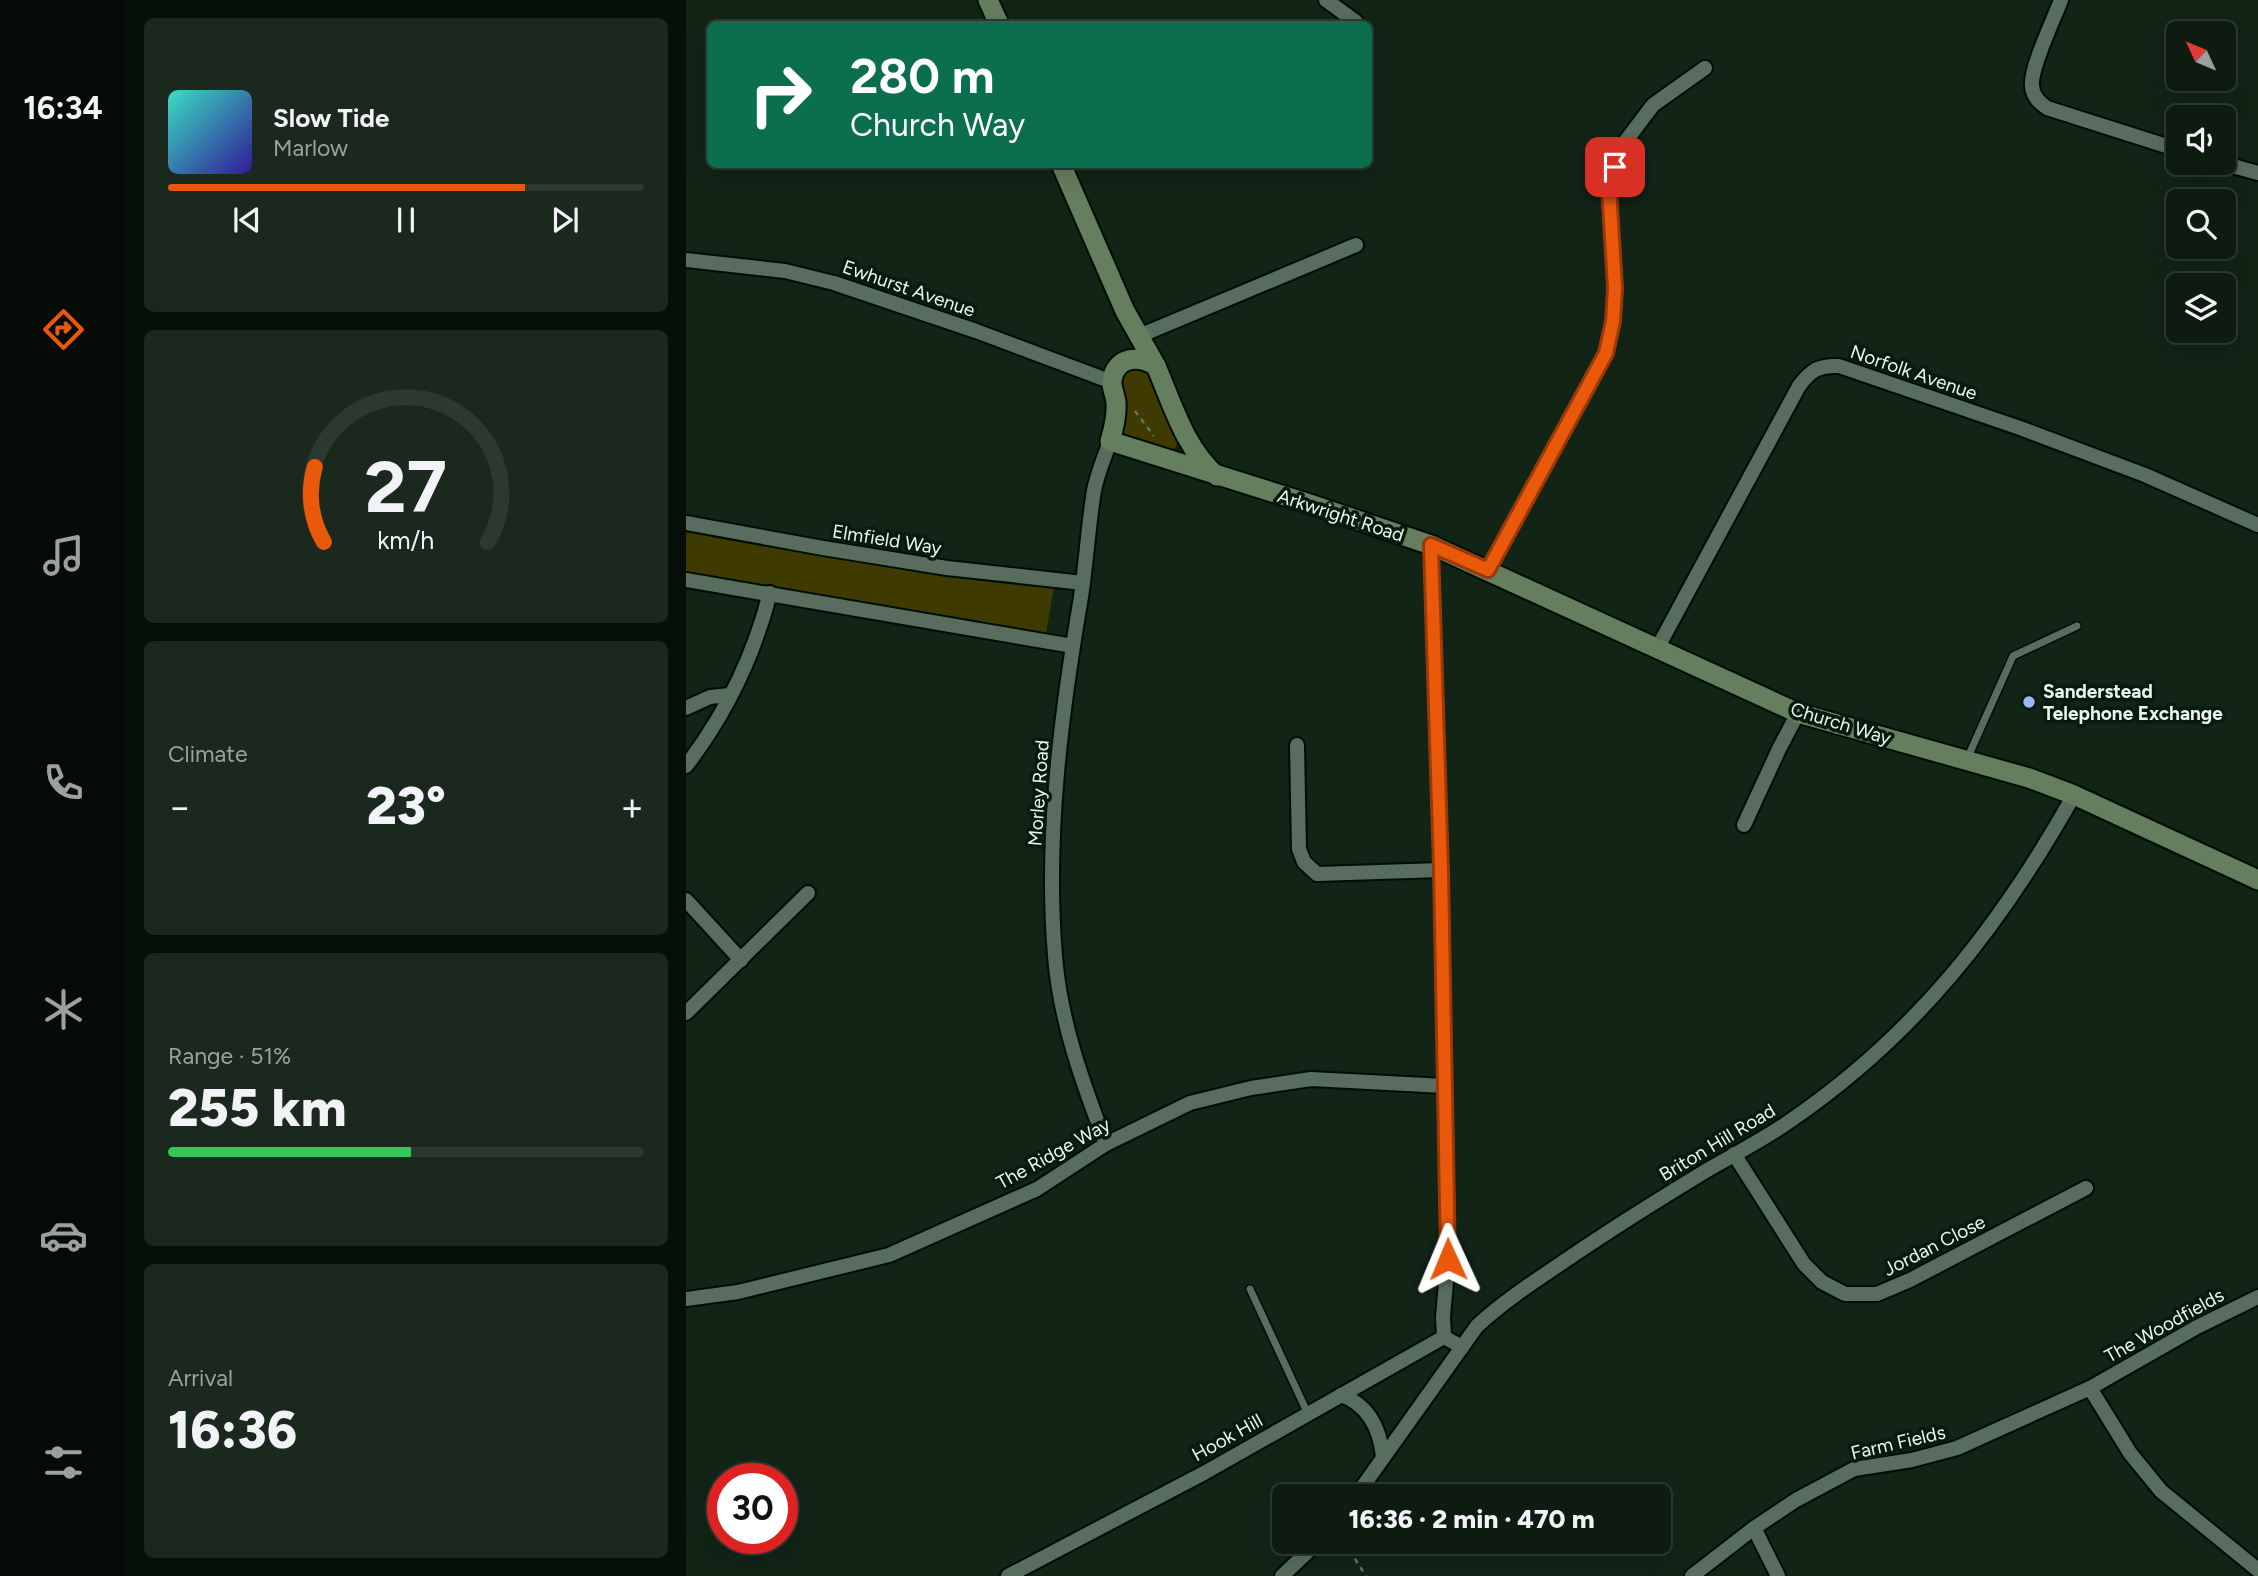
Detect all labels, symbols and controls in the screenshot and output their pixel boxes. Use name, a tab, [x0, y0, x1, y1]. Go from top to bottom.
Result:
north arrow	[2166, 21, 2236, 91]
map controls	[2166, 21, 2236, 343]
text: 280 m	[850, 46, 995, 105]
icon: right	[735, 49, 826, 140]
text: 16:34	[23, 89, 103, 127]
text: Slow Tide	[273, 102, 389, 134]
button: sound	[2166, 105, 2236, 175]
text: Church Way	[850, 106, 1025, 144]
text: Marlow	[273, 134, 348, 162]
pin	[1585, 137, 1645, 197]
icon: arrive	[1596, 148, 1634, 186]
button: search	[2166, 189, 2236, 259]
icon: previous	[228, 201, 266, 239]
icon: pause	[387, 201, 425, 239]
icon: next	[546, 201, 584, 239]
street label: Ewhurst Avenue	[839, 255, 978, 322]
button: layers	[2166, 273, 2236, 343]
icon: directions	[39, 305, 88, 354]
street label: Norfolk Avenue	[1847, 340, 1980, 405]
text: 27	[365, 444, 447, 531]
street label: Arkwright Road	[1275, 484, 1407, 547]
street label: Elmfield Way	[831, 519, 943, 559]
text: km/h	[377, 525, 435, 555]
icon: music	[39, 531, 88, 580]
place label: Sanderstead Telephone Exchange	[2043, 680, 2223, 725]
marker: Sanderstead Telephone Exchange	[2021, 694, 2037, 710]
street label: Church Way	[1788, 697, 1894, 750]
street label: Morley Road	[1023, 739, 1054, 847]
text: Climate	[168, 740, 247, 768]
icon: phone	[39, 758, 88, 807]
text: 23°	[366, 775, 446, 837]
text: −	[168, 784, 192, 830]
text: +	[620, 784, 644, 830]
icon: climate	[39, 985, 88, 1034]
text: Range · 51%	[168, 1042, 291, 1070]
text: 255 km	[168, 1077, 347, 1139]
street label: Briton Hill Road	[1655, 1099, 1779, 1186]
street label: The Ridge Way	[992, 1113, 1114, 1194]
street label: Jordan Close	[1879, 1210, 1989, 1281]
icon: car	[39, 1211, 88, 1260]
position arrow	[1411, 1222, 1485, 1296]
street label: The Woodfields	[2101, 1283, 2228, 1368]
text: Arrival	[168, 1364, 233, 1392]
text: 16:36	[168, 1399, 297, 1461]
street label: Hook Hill	[1188, 1409, 1267, 1466]
street label: Farm Fields	[1849, 1420, 1948, 1465]
icon: filters	[39, 1438, 88, 1487]
speed limit sign: 30	[707, 1463, 798, 1554]
text: 16:36 · 2 min · 470 m	[1348, 1503, 1595, 1535]

